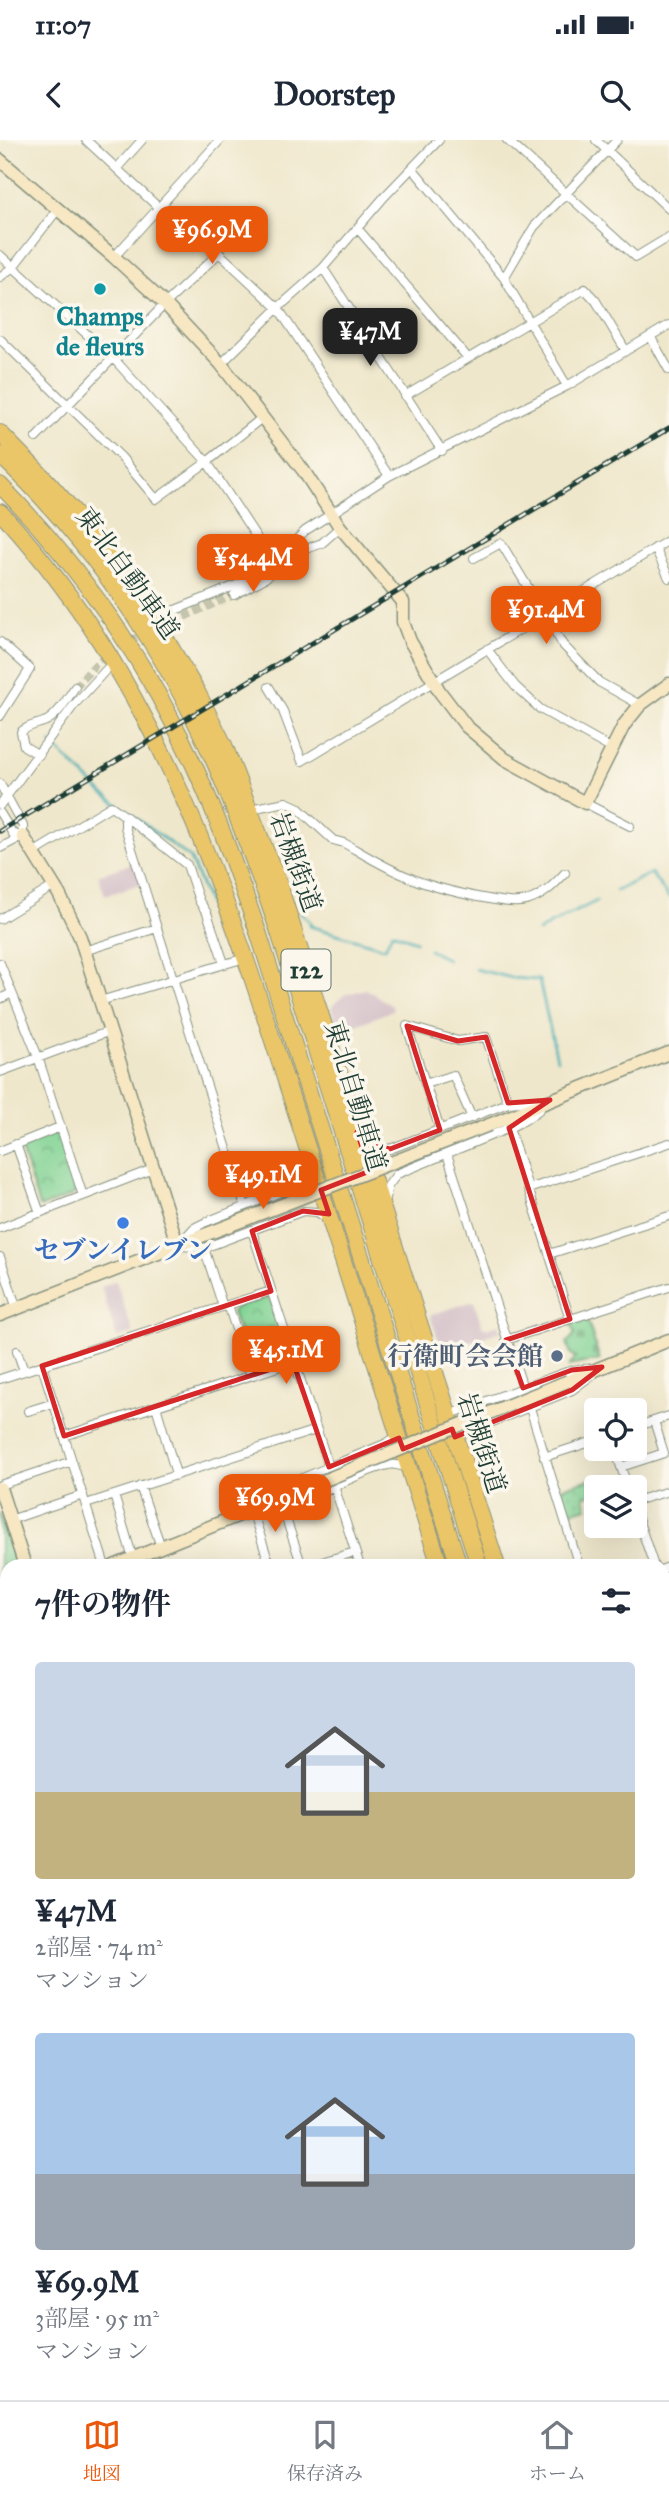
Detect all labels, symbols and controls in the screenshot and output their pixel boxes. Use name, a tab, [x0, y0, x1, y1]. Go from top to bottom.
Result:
text: 11:07	[35, 9, 91, 41]
text: Doorstep	[273, 75, 396, 114]
icon: back	[35, 76, 73, 114]
icon: search	[596, 76, 634, 114]
pin: ¥96.9M	[155, 206, 269, 266]
text: ¥96.9M	[172, 215, 252, 243]
marker: Champs de fleurs	[92, 281, 108, 297]
place label: Champs de fleurs	[56, 300, 145, 362]
pin: ¥47M	[329, 308, 411, 368]
text: ¥47M	[339, 317, 401, 345]
street label: 東北自動車道	[69, 500, 187, 646]
pin: ¥54.4M	[196, 534, 310, 594]
text: ¥54.4M	[213, 543, 293, 571]
pin: ¥91.4M	[489, 587, 603, 646]
text: ¥91.4M	[507, 595, 585, 623]
street label: 岩槻街道	[263, 808, 329, 916]
road number: 122	[282, 950, 330, 990]
street label: 東北自動車道	[318, 1017, 394, 1175]
pin: ¥49.1M	[206, 1152, 320, 1211]
text: ¥49.1M	[224, 1160, 302, 1188]
marker: セブンイレブン	[115, 1215, 131, 1231]
place label: セブンイレブン	[34, 1234, 212, 1266]
pin: ¥45.1M	[229, 1326, 343, 1386]
text: ¥45.1M	[248, 1335, 324, 1363]
place label: 行衛町会会館	[387, 1340, 543, 1372]
marker: 行衛町会会館	[549, 1348, 565, 1364]
street label: 岩槻街道	[451, 1389, 513, 1497]
map controls	[584, 1398, 647, 1538]
button: locate	[584, 1398, 647, 1461]
pin: ¥69.9M	[218, 1474, 332, 1534]
button: layers	[584, 1475, 647, 1538]
text: ¥69.9M	[235, 1483, 315, 1511]
icon: filters	[597, 1582, 635, 1620]
text: 7件の物件	[35, 1586, 171, 1622]
icon: home	[272, 1708, 398, 1834]
text: ¥47M	[35, 1893, 117, 1929]
text: 2部屋 · 74 m²	[35, 1933, 163, 1961]
text: マンション	[35, 1966, 149, 1994]
icon: home	[272, 2079, 398, 2205]
text: ¥69.9M	[35, 2264, 139, 2300]
text: 3部屋 · 95 m²	[35, 2304, 159, 2332]
text: マンション	[35, 2337, 149, 2365]
tab: 地図	[83, 2416, 121, 2485]
tab: 保存済み	[287, 2416, 363, 2485]
tab: ホーム	[529, 2416, 586, 2485]

